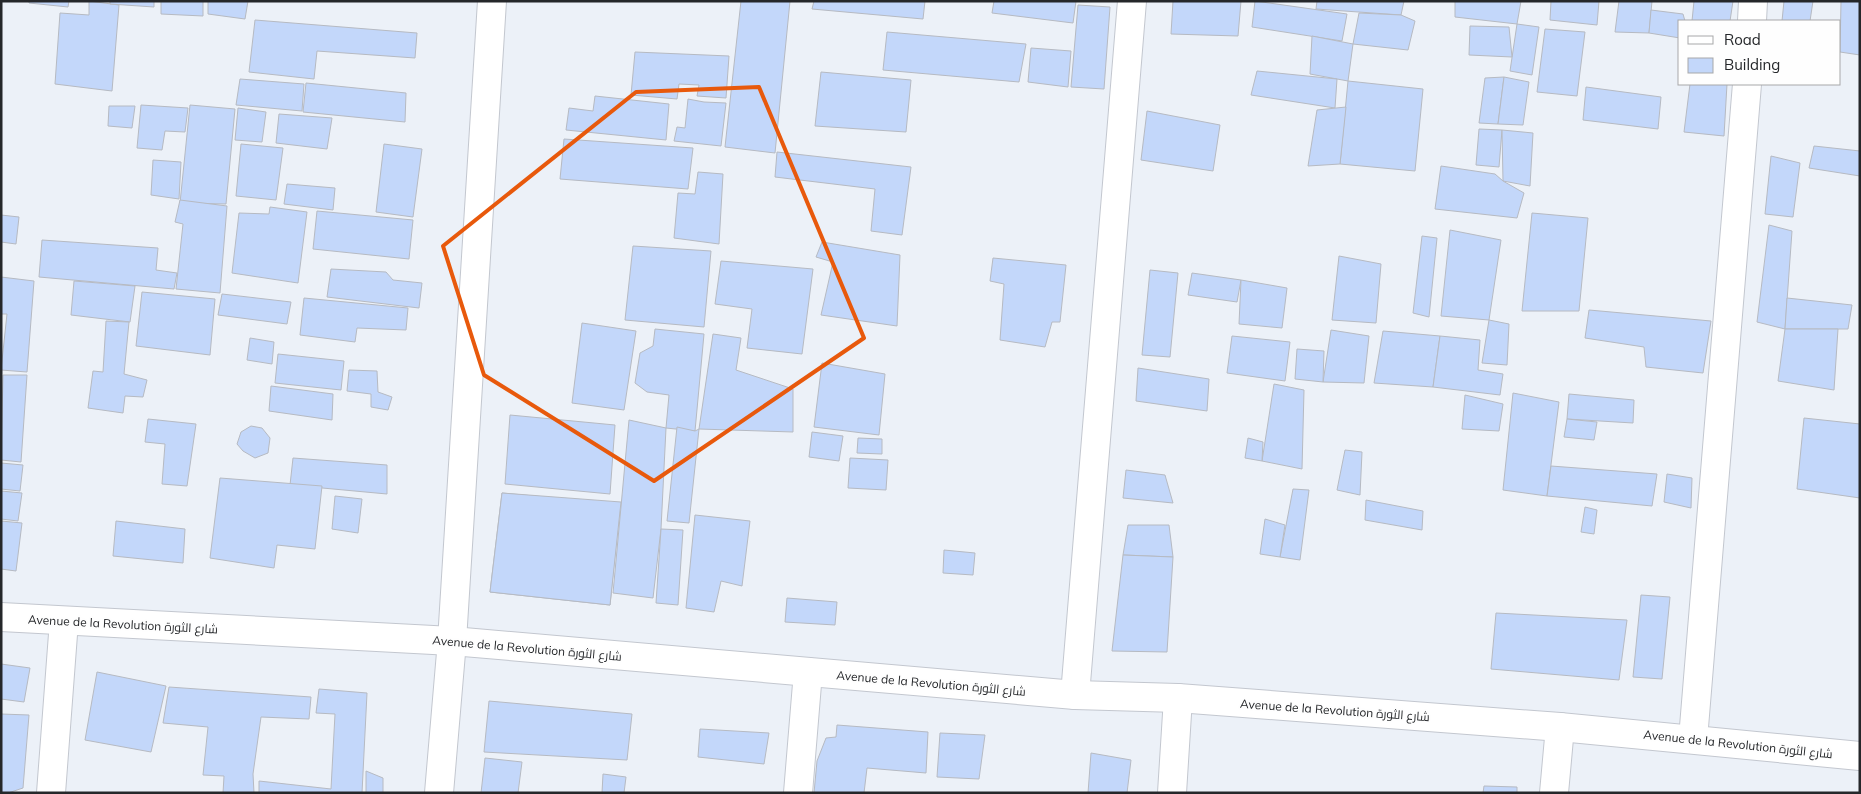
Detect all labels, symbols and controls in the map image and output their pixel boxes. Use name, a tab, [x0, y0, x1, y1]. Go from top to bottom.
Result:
legend	[1678, 20, 1841, 85]
text: Road	[1724, 30, 1761, 49]
text: Building	[1724, 55, 1780, 74]
street label: Avenue de la Revolution شارع الثورة	[28, 612, 218, 637]
street label: Avenue de la Revolution شارع الثورة	[432, 632, 622, 665]
street label: Avenue de la Revolution شارع الثورة	[836, 667, 1026, 700]
street label: Avenue de la Revolution شارع الثورة	[1240, 696, 1430, 725]
street label: Avenue de la Revolution شارع الثورة	[1643, 727, 1833, 762]

